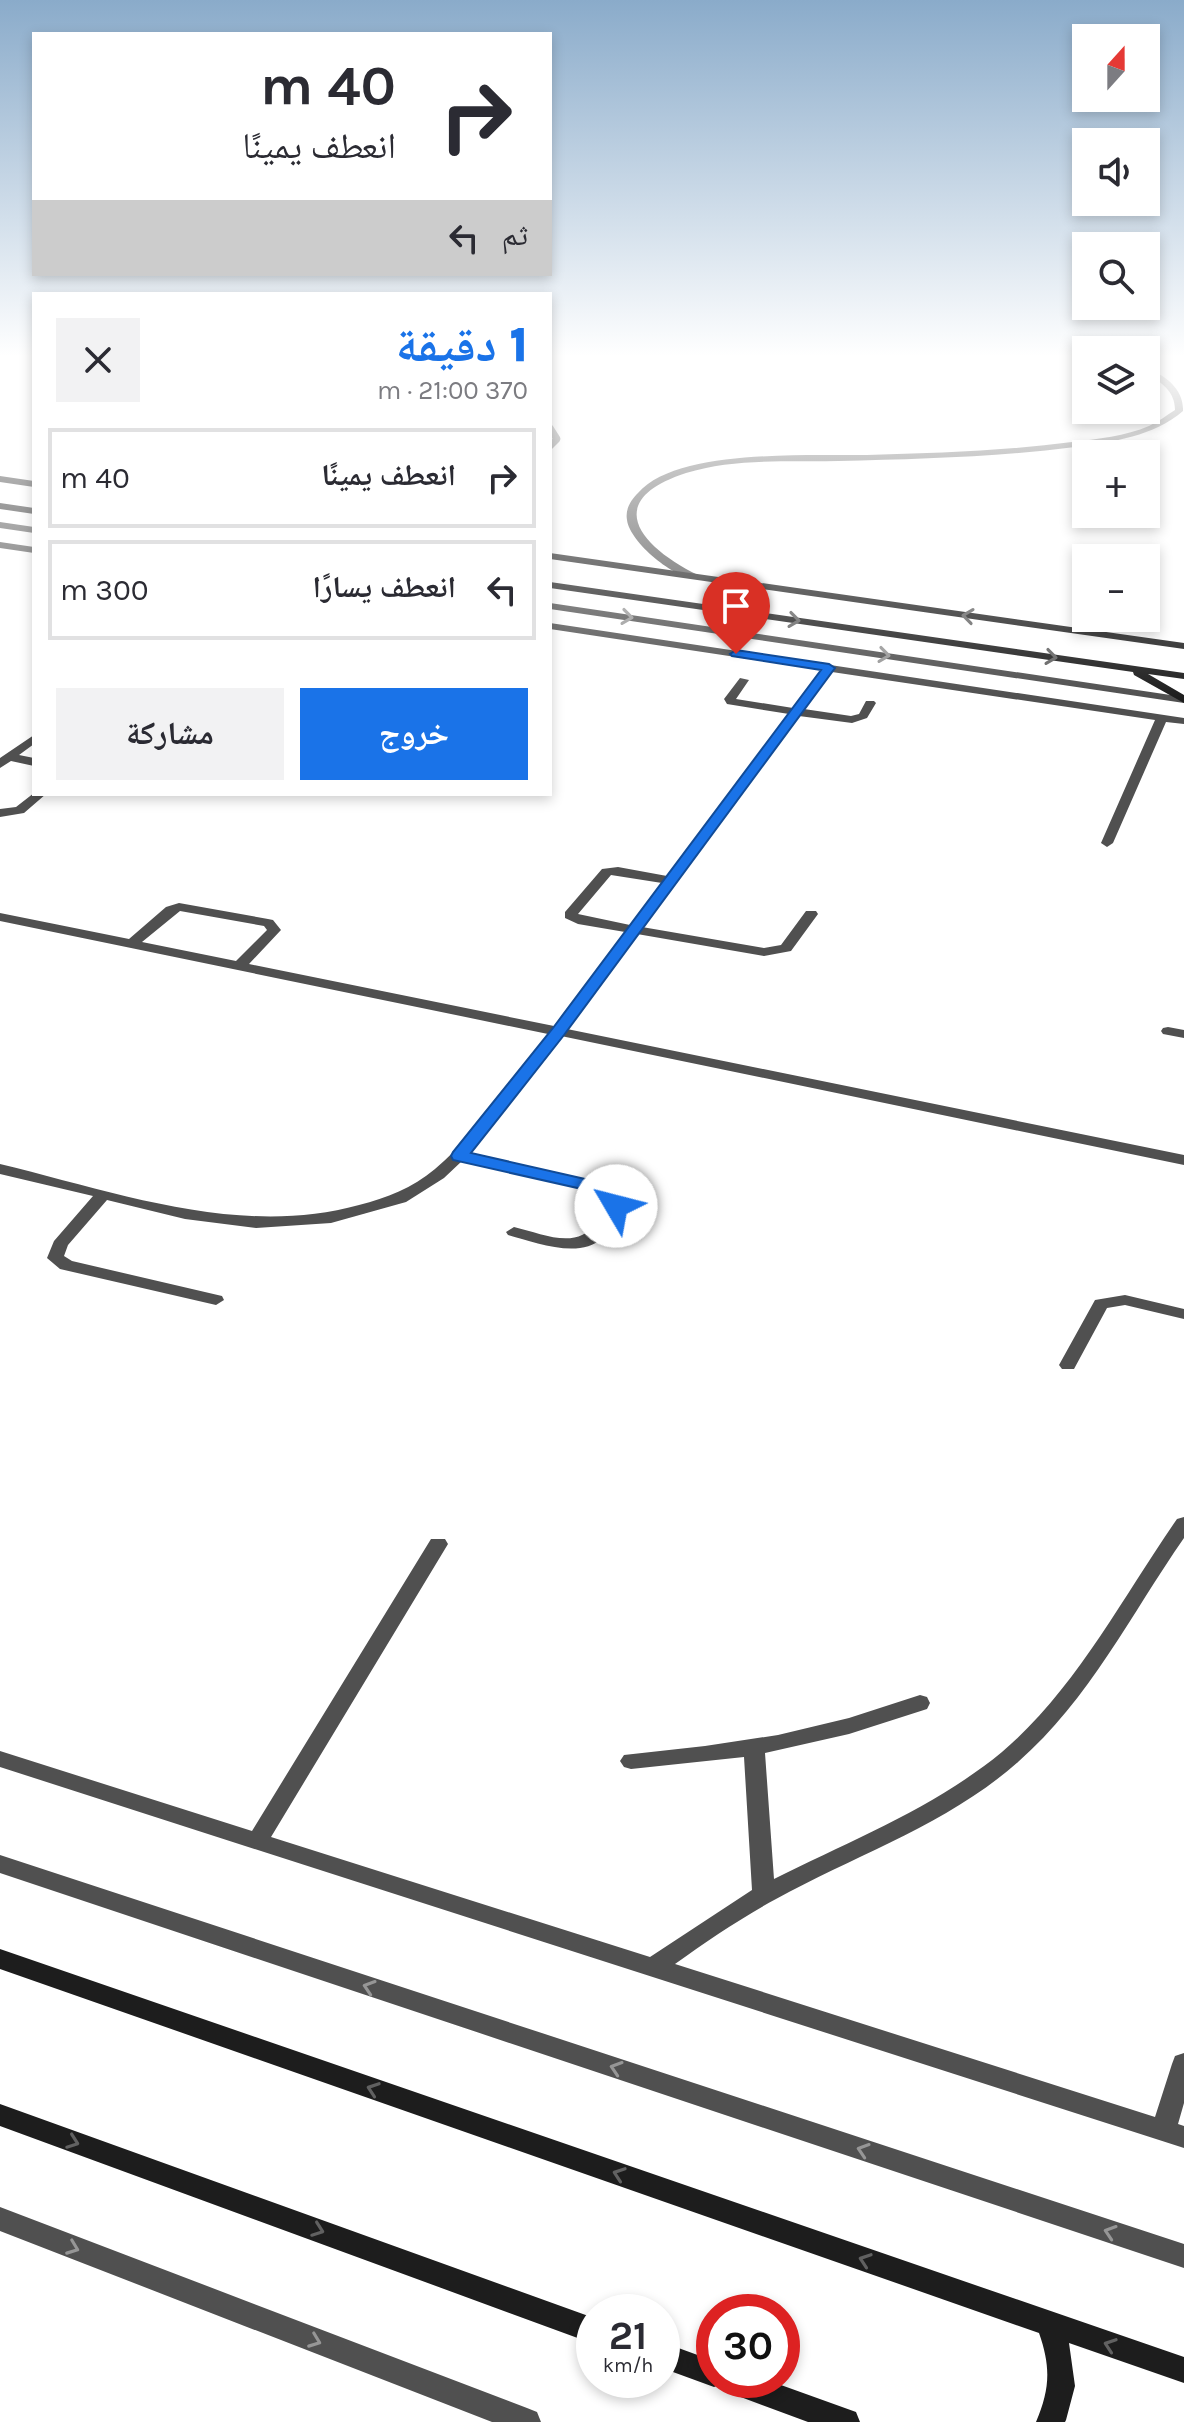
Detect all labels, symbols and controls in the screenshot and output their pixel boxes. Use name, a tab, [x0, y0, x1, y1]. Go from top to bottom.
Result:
north arrow	[1072, 24, 1160, 112]
map controls	[1072, 24, 1160, 632]
text: 40 m	[260, 53, 396, 118]
icon: right	[424, 64, 528, 168]
text: انعطف يمينًا	[242, 125, 396, 167]
button: sound	[1072, 128, 1160, 216]
icon: left	[442, 216, 486, 260]
text: ثم	[502, 217, 528, 253]
button: search	[1072, 232, 1160, 320]
text: 1 دقيقة	[396, 317, 528, 373]
button: close	[56, 318, 140, 402]
button: layers	[1072, 336, 1160, 424]
text: 370 m · 21:00	[377, 375, 528, 406]
button: +	[1072, 440, 1160, 528]
icon: right	[480, 456, 524, 500]
text: انعطف يمينًا	[321, 457, 456, 493]
text: 40 m	[60, 460, 130, 496]
button: −	[1072, 544, 1160, 632]
icon: left	[480, 568, 524, 612]
text: انعطف يسارًا	[312, 569, 456, 605]
text: 300 m	[60, 572, 149, 608]
pin	[702, 572, 770, 654]
icon: arrive	[714, 584, 758, 628]
one-way arrow	[620, 608, 634, 625]
one-way arrow	[961, 608, 975, 625]
one-way arrow	[787, 611, 800, 628]
one-way arrow	[878, 646, 891, 663]
one-way arrow	[1044, 648, 1058, 665]
button: مشاركة	[56, 688, 284, 780]
button: خروج	[300, 688, 528, 780]
position arrow	[574, 1164, 658, 1248]
one-way arrow	[363, 1980, 377, 1996]
one-way arrow	[610, 2062, 624, 2078]
one-way arrow	[367, 2082, 381, 2098]
one-way arrow	[65, 2132, 79, 2148]
one-way arrow	[857, 2144, 871, 2160]
one-way arrow	[613, 2168, 627, 2184]
one-way arrow	[310, 2221, 324, 2237]
one-way arrow	[1104, 2225, 1118, 2241]
one-way arrow	[65, 2238, 79, 2255]
one-way arrow	[858, 2253, 872, 2269]
speed limit sign: 30	[696, 2294, 800, 2398]
text: 21	[609, 2312, 647, 2359]
one-way arrow	[307, 2331, 321, 2348]
one-way arrow	[1104, 2338, 1118, 2354]
text: km/h	[603, 2354, 653, 2377]

